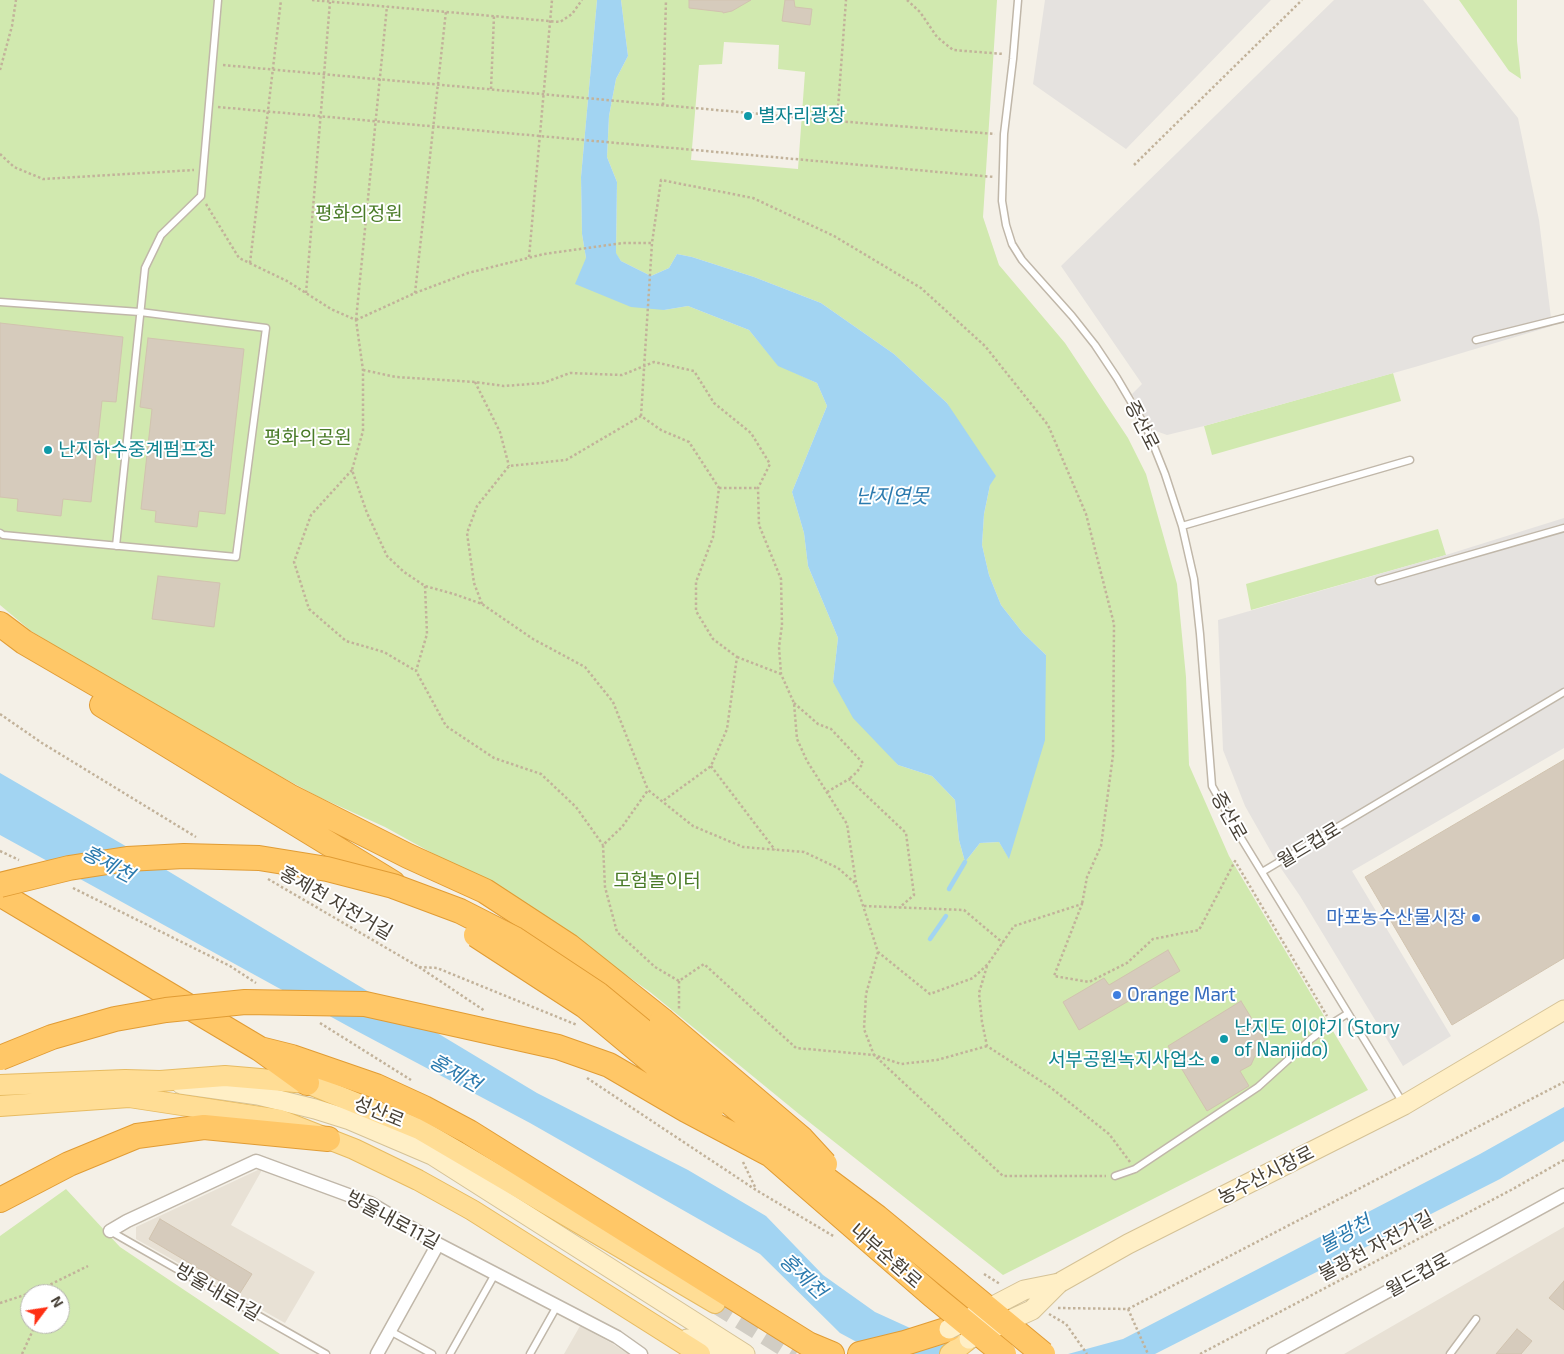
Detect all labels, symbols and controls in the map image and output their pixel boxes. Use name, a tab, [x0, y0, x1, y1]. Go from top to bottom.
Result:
place label: 별자리광장	[758, 105, 845, 127]
marker: 별자리광장	[742, 110, 754, 122]
park label: 평화의정원	[315, 203, 403, 225]
street label: 증산로	[1120, 396, 1164, 454]
park label: 평화의공원	[264, 427, 352, 449]
place label: 난지하수중계펌프장	[58, 439, 215, 461]
marker: 난지하수중계펌프장	[42, 444, 54, 456]
water label: 난지연못	[855, 484, 929, 508]
street label: 증산로	[1206, 788, 1252, 844]
street label: 월드컵로	[1273, 817, 1345, 873]
water label: 홍제천	[78, 840, 138, 888]
street label: 홍제천 자전거길	[275, 861, 397, 945]
park label: 모험놀이터	[613, 870, 701, 892]
place label: 마포농수산물시장	[1326, 907, 1466, 929]
marker: 마포농수산물시장	[1470, 912, 1482, 924]
place label: Orange Mart	[1127, 984, 1236, 1006]
marker: Orange Mart	[1111, 989, 1123, 1001]
place label: 난지도 이야기 (Story of Nanjido)	[1234, 1017, 1400, 1061]
marker: 난지도 이야기 (Story of Nanjido)	[1218, 1033, 1230, 1045]
water label: 홍제천	[425, 1049, 485, 1097]
place label: 서부공원녹지사업소	[1048, 1049, 1205, 1071]
marker: 서부공원녹지사업소	[1209, 1054, 1221, 1066]
street label: 성산로	[350, 1092, 408, 1132]
street label: 농수산시장로	[1214, 1141, 1318, 1209]
street label: 방울내로11길	[342, 1186, 444, 1254]
street label: 불광천 자전거길	[1315, 1206, 1437, 1286]
water label: 불광천	[1315, 1210, 1375, 1258]
street label: 내부순환로	[846, 1219, 926, 1293]
water label: 홍제천	[775, 1248, 831, 1304]
street label: 월드컵로	[1382, 1248, 1454, 1302]
street label: 방울내로1길	[171, 1258, 265, 1326]
north arrow	[20, 1284, 70, 1334]
text: N	[48, 1293, 67, 1310]

